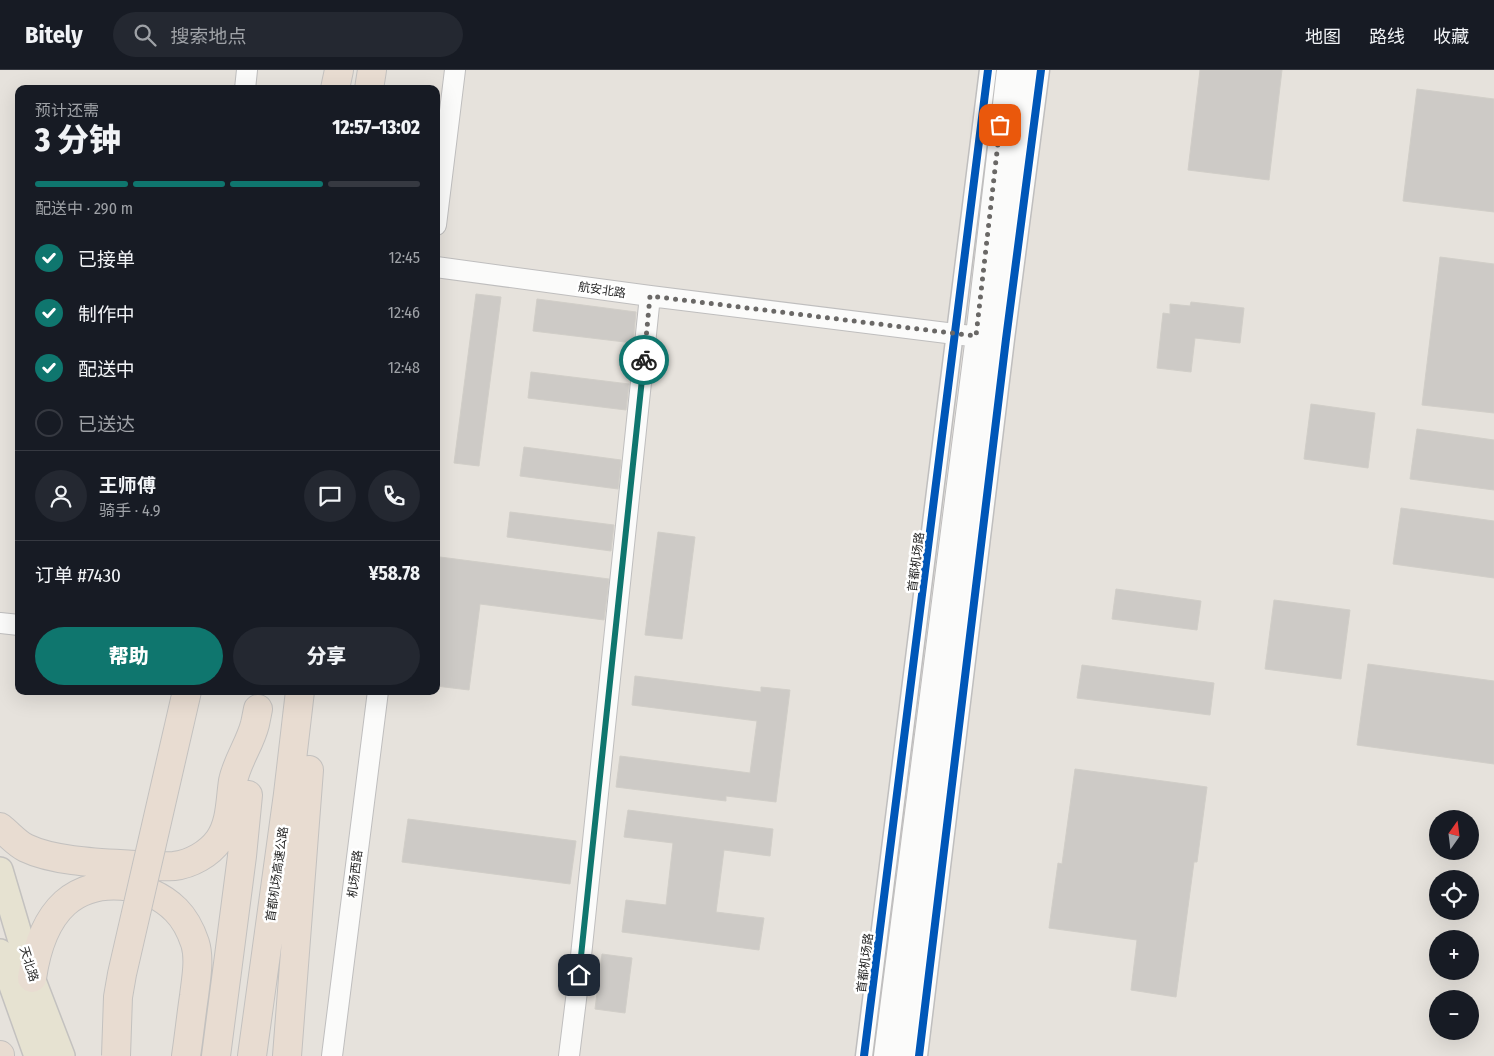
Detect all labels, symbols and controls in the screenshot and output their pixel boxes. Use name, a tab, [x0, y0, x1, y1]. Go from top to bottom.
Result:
search box	[113, 12, 463, 57]
text: Bitely	[25, 21, 83, 49]
icon: search	[131, 21, 159, 49]
text: 搜索地点	[171, 25, 247, 48]
text: 地图	[1305, 26, 1341, 48]
text: 路线	[1369, 26, 1405, 48]
text: 收藏	[1433, 26, 1469, 48]
text: 预计还需	[35, 101, 99, 120]
pin	[979, 104, 1021, 146]
icon: bag	[986, 111, 1014, 139]
text: 12:57–13:02	[332, 116, 420, 139]
text: 3 分钟	[35, 121, 121, 159]
text: 配送中 · 290 m	[35, 199, 133, 218]
icon: check	[35, 244, 63, 272]
text: 已接单	[78, 248, 135, 271]
text: 12:45	[388, 248, 420, 267]
street label: 航安北路	[577, 280, 627, 300]
icon: check	[35, 299, 63, 327]
text: 制作中	[78, 303, 135, 326]
text: 12:46	[388, 303, 420, 322]
courier	[619, 335, 669, 385]
icon: bike	[630, 346, 658, 374]
icon: check	[35, 354, 63, 382]
text: 配送中	[78, 358, 135, 381]
text: 12:48	[388, 358, 420, 377]
text: 已送达	[78, 413, 135, 436]
button: person	[35, 470, 87, 522]
button: chat	[304, 470, 356, 522]
button: phone	[368, 470, 420, 522]
text: 王师傅	[99, 474, 156, 497]
text: 骑手 · 4.9	[99, 501, 160, 520]
street label: 首都机场路	[905, 531, 927, 593]
text: ¥58.78	[369, 562, 420, 585]
text: 订单 #7430	[35, 564, 121, 587]
button: 帮助	[35, 627, 223, 685]
button: 分享	[233, 627, 420, 685]
north arrow	[1429, 810, 1479, 860]
map controls	[1429, 810, 1479, 1040]
street label: 首都机场高速公路	[263, 825, 291, 923]
street label: 机场西路	[345, 849, 365, 899]
button: locate	[1429, 870, 1479, 920]
button: +	[1429, 930, 1479, 980]
street label: 首都机场路	[854, 932, 876, 994]
street label: 天北路	[17, 945, 41, 983]
pin	[558, 954, 600, 996]
icon: home	[565, 961, 593, 989]
button: −	[1429, 990, 1479, 1040]

